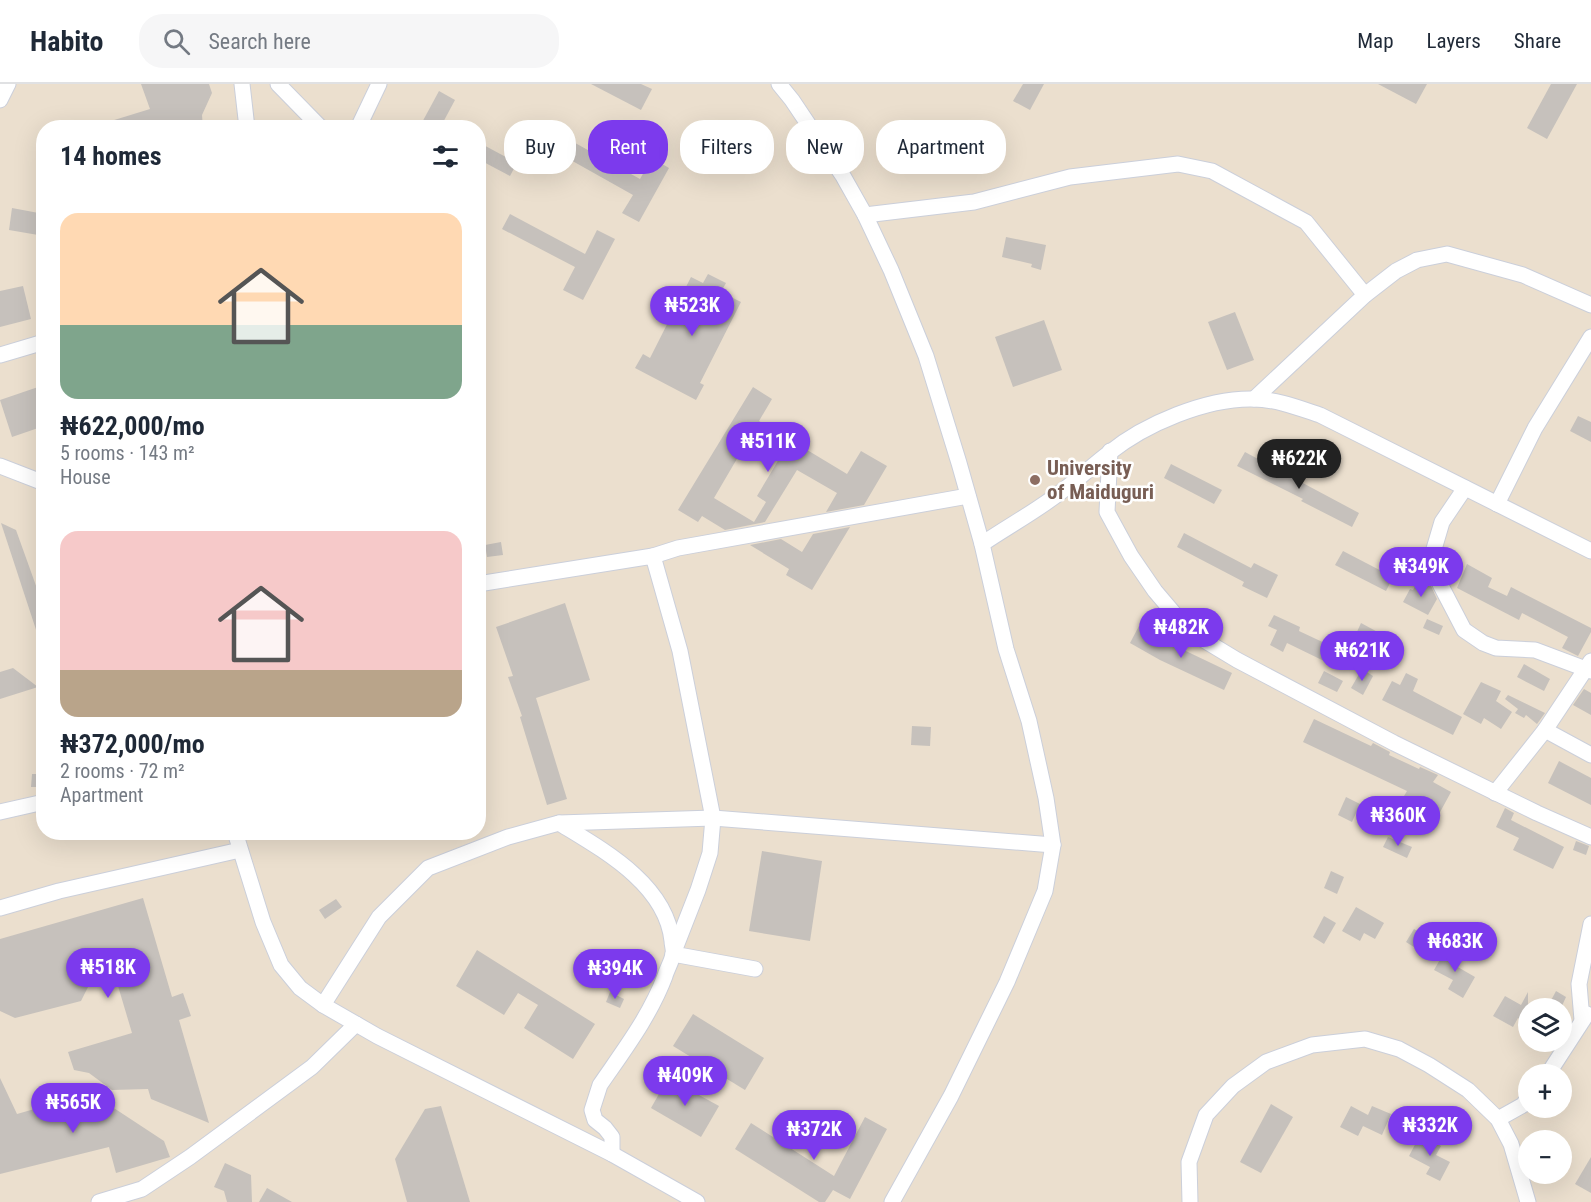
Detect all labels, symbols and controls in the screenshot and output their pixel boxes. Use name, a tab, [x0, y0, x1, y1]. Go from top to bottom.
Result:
search box	[139, 14, 559, 68]
text: Habito	[30, 25, 103, 58]
icon: search	[160, 25, 193, 58]
text: Search here	[208, 29, 311, 54]
text: Map	[1357, 29, 1394, 53]
text: Layers	[1427, 29, 1481, 53]
text: Share	[1514, 29, 1561, 53]
chip: Buy	[504, 120, 576, 174]
chip: Rent	[588, 120, 668, 174]
chip: Filters	[680, 120, 774, 174]
chip: New	[786, 120, 864, 174]
chip: Apartment	[876, 120, 1006, 174]
icon: filters	[429, 140, 462, 173]
text: 14 homes	[60, 141, 162, 171]
icon: home	[207, 252, 315, 360]
pin: ₦523K	[650, 286, 734, 337]
text: ₦523K	[664, 293, 720, 317]
text: ₦622,000/mo	[60, 411, 205, 441]
pin: ₦511K	[726, 422, 810, 473]
text: ₦511K	[740, 429, 796, 453]
pin: ₦622K	[1257, 439, 1341, 490]
text: 5 rooms · 143 m²	[60, 441, 195, 465]
text: ₦622K	[1271, 446, 1327, 470]
place label: University of Maiduguri	[1047, 456, 1154, 504]
text: House	[60, 465, 111, 489]
marker: University of Maiduguri	[1028, 473, 1042, 487]
pin: ₦349K	[1379, 547, 1463, 598]
text: ₦349K	[1393, 554, 1449, 578]
icon: home	[207, 570, 315, 678]
pin: ₦482K	[1139, 608, 1223, 659]
text: ₦482K	[1153, 615, 1209, 639]
pin: ₦621K	[1320, 631, 1404, 682]
text: ₦621K	[1334, 638, 1390, 662]
text: ₦372,000/mo	[60, 729, 205, 759]
text: 2 rooms · 72 m²	[60, 759, 185, 783]
text: Apartment	[60, 783, 144, 807]
pin: ₦360K	[1356, 796, 1440, 847]
text: ₦360K	[1370, 803, 1426, 827]
pin: ₦683K	[1413, 922, 1497, 973]
text: ₦683K	[1427, 929, 1483, 953]
pin: ₦518K	[66, 948, 150, 999]
pin: ₦394K	[573, 949, 657, 1000]
text: ₦518K	[80, 955, 136, 979]
text: ₦394K	[587, 956, 643, 980]
map controls	[1518, 998, 1572, 1184]
button: layers	[1518, 998, 1572, 1052]
pin: ₦409K	[643, 1056, 727, 1107]
text: ₦409K	[657, 1063, 713, 1087]
button: +	[1518, 1064, 1572, 1118]
pin: ₦565K	[31, 1083, 115, 1134]
text: ₦565K	[45, 1090, 101, 1114]
pin: ₦332K	[1388, 1106, 1472, 1157]
pin: ₦372K	[772, 1110, 856, 1161]
text: ₦332K	[1402, 1113, 1458, 1137]
text: ₦372K	[786, 1117, 842, 1141]
button: −	[1518, 1130, 1572, 1184]

